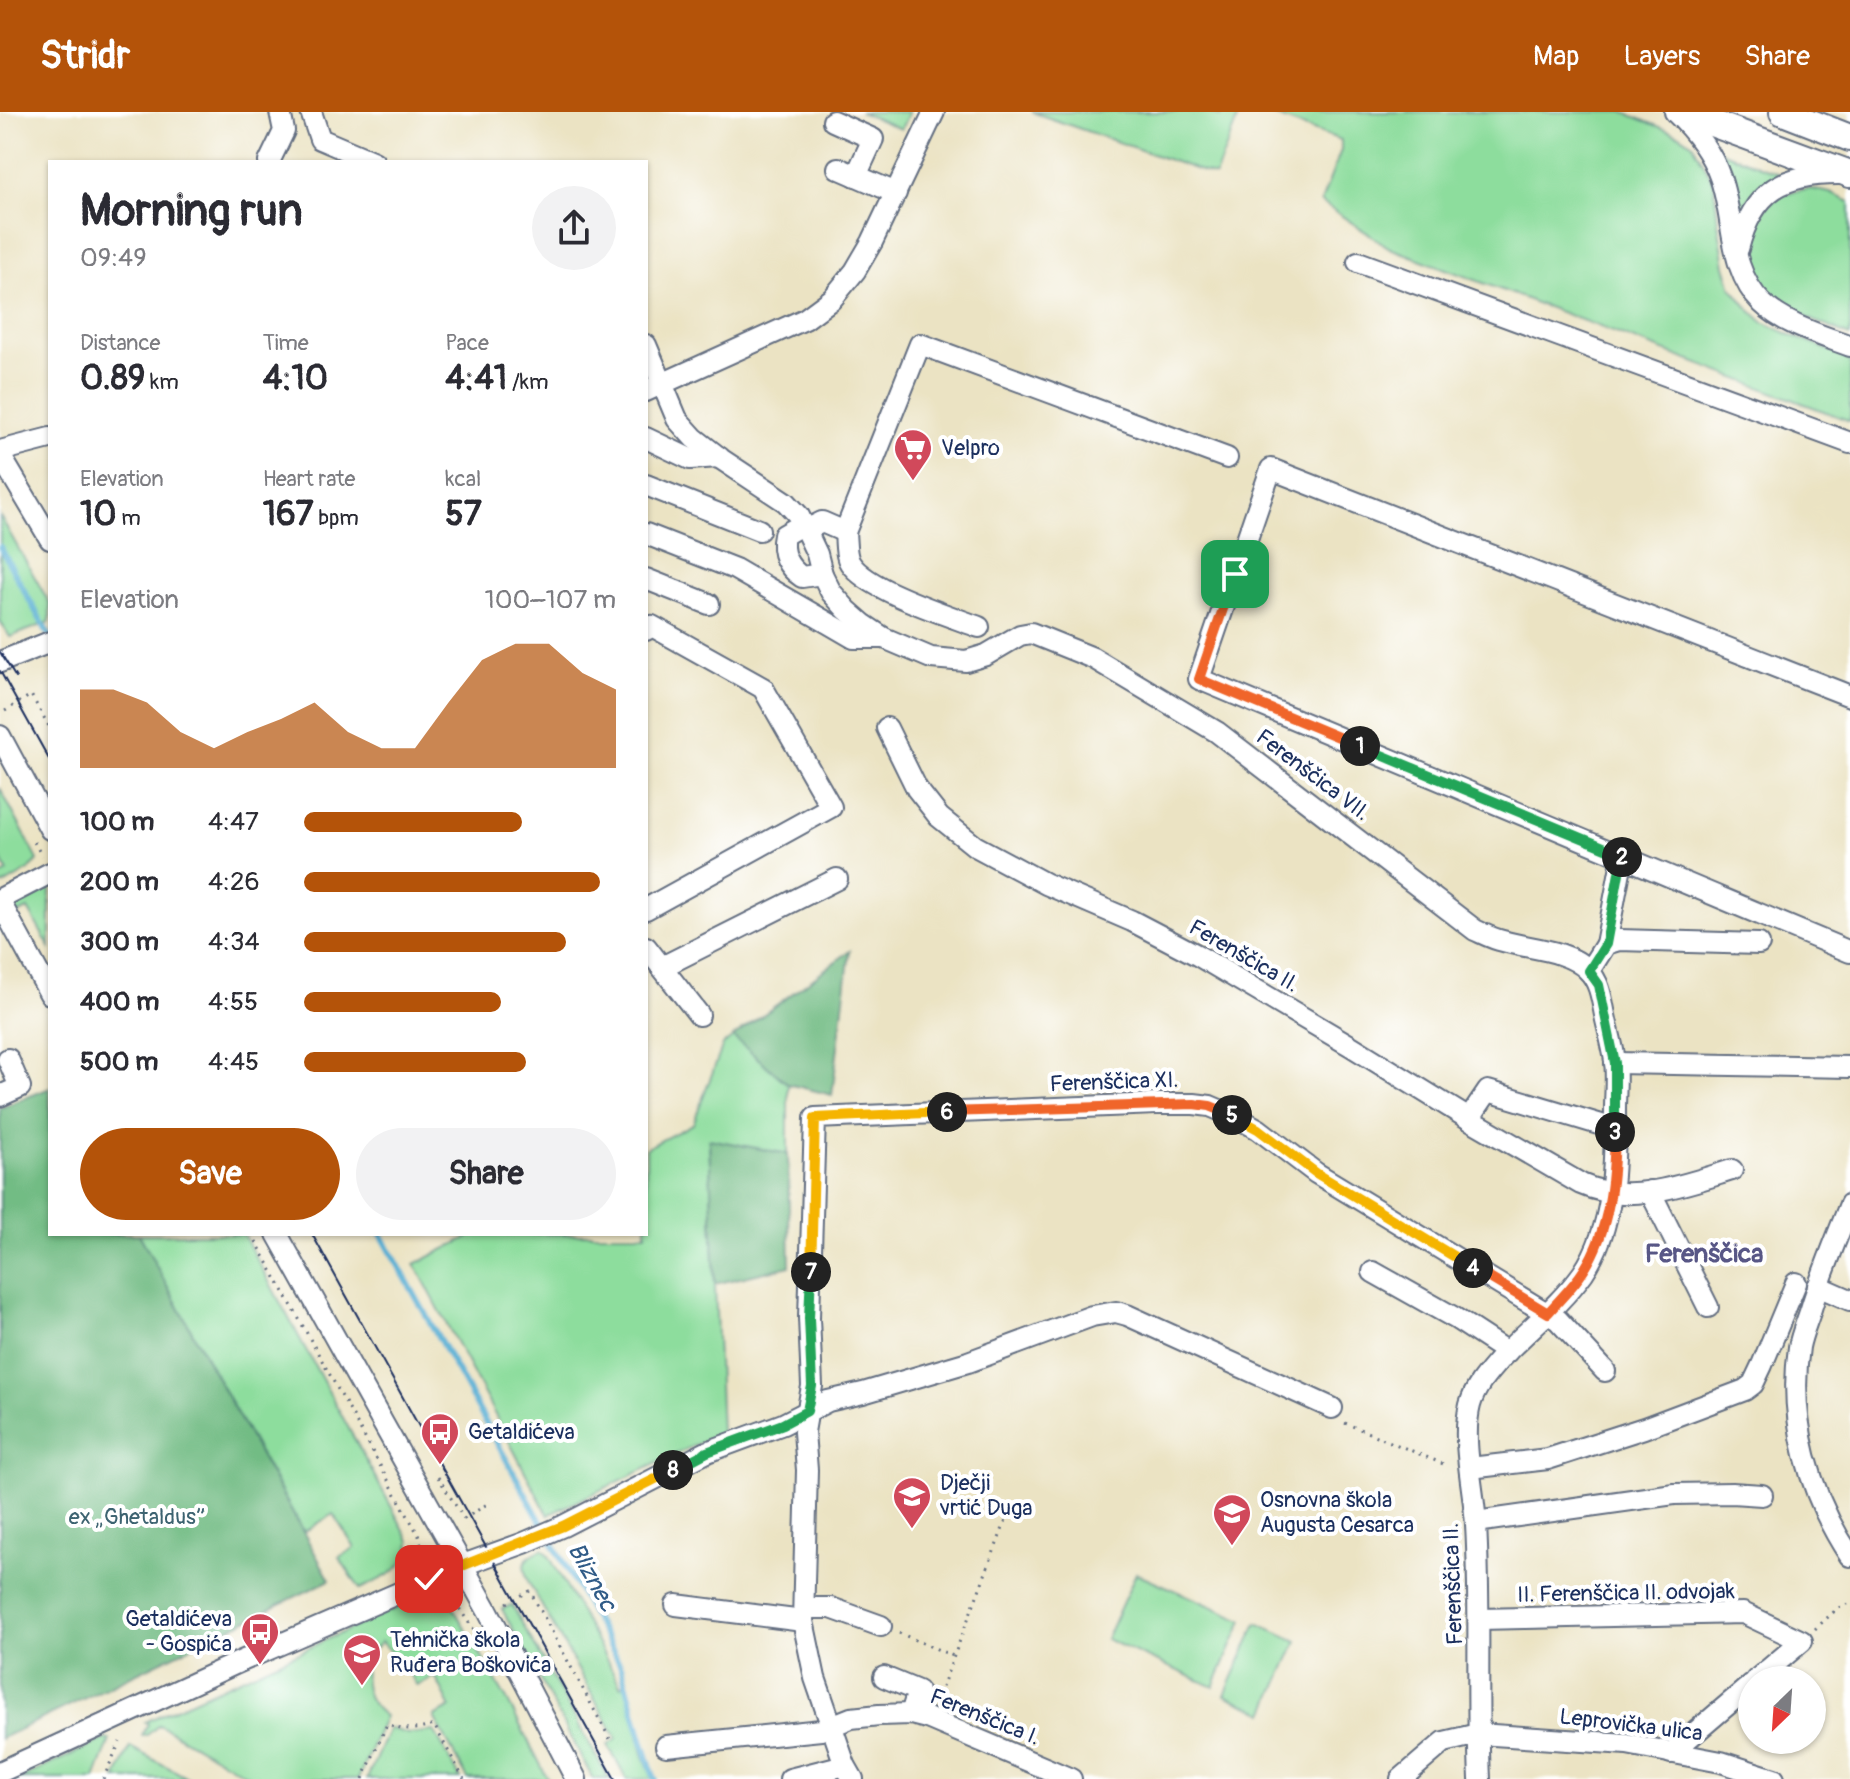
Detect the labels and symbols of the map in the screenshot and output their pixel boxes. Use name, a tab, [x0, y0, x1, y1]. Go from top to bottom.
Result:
supermarket icon: Velpro	[892, 427, 934, 482]
place label: Velpro	[941, 434, 1000, 462]
pin	[1201, 540, 1269, 608]
street label: Ferenščica VII.	[1250, 723, 1376, 827]
pin: 1	[1340, 726, 1380, 766]
pin: 2	[1602, 837, 1642, 877]
street label: Ferenščica II.	[1184, 913, 1304, 999]
street label: Ferenščica XI.	[1049, 1066, 1179, 1098]
pin: 6	[927, 1092, 967, 1132]
pin: 5	[1212, 1095, 1252, 1135]
pin: 3	[1595, 1112, 1635, 1152]
district label: Ferenščica	[1645, 1238, 1763, 1270]
pin: 4	[1453, 1248, 1493, 1288]
pin: 7	[791, 1252, 831, 1292]
bus stop icon: Getaldićeva	[419, 1411, 461, 1466]
place label: Getaldićeva	[468, 1418, 575, 1446]
pin: 8	[653, 1450, 693, 1490]
place label: Dječji vrtić Duga	[939, 1469, 1032, 1522]
school or university icon: Dječji vrtić Duga	[891, 1475, 933, 1530]
place label: Osnovna škola Augusta Cesarca	[1260, 1486, 1414, 1539]
school or university icon: Osnovna škola Augusta Cesarca	[1211, 1492, 1253, 1547]
park label: ex „Ghetaldus”	[69, 1503, 205, 1531]
street label: Ferenščica II.	[1437, 1522, 1469, 1646]
water label: Bliznec	[561, 1538, 623, 1618]
pin	[395, 1545, 463, 1613]
street label: II. Ferenščica II. odvojak	[1517, 1577, 1735, 1609]
place label: Getaldićeva - Gospića	[125, 1605, 232, 1658]
bus stop icon: Getaldićeva - Gospića	[239, 1611, 281, 1666]
place label: Tehnička škola Ruđera Boškovića	[390, 1626, 551, 1679]
school or university icon: Tehnička škola Ruđera Boškovića	[341, 1632, 383, 1687]
north arrow	[1738, 1666, 1826, 1754]
street label: Ferenščica I.	[926, 1682, 1044, 1752]
street label: Leprovička ulica	[1558, 1702, 1704, 1748]

